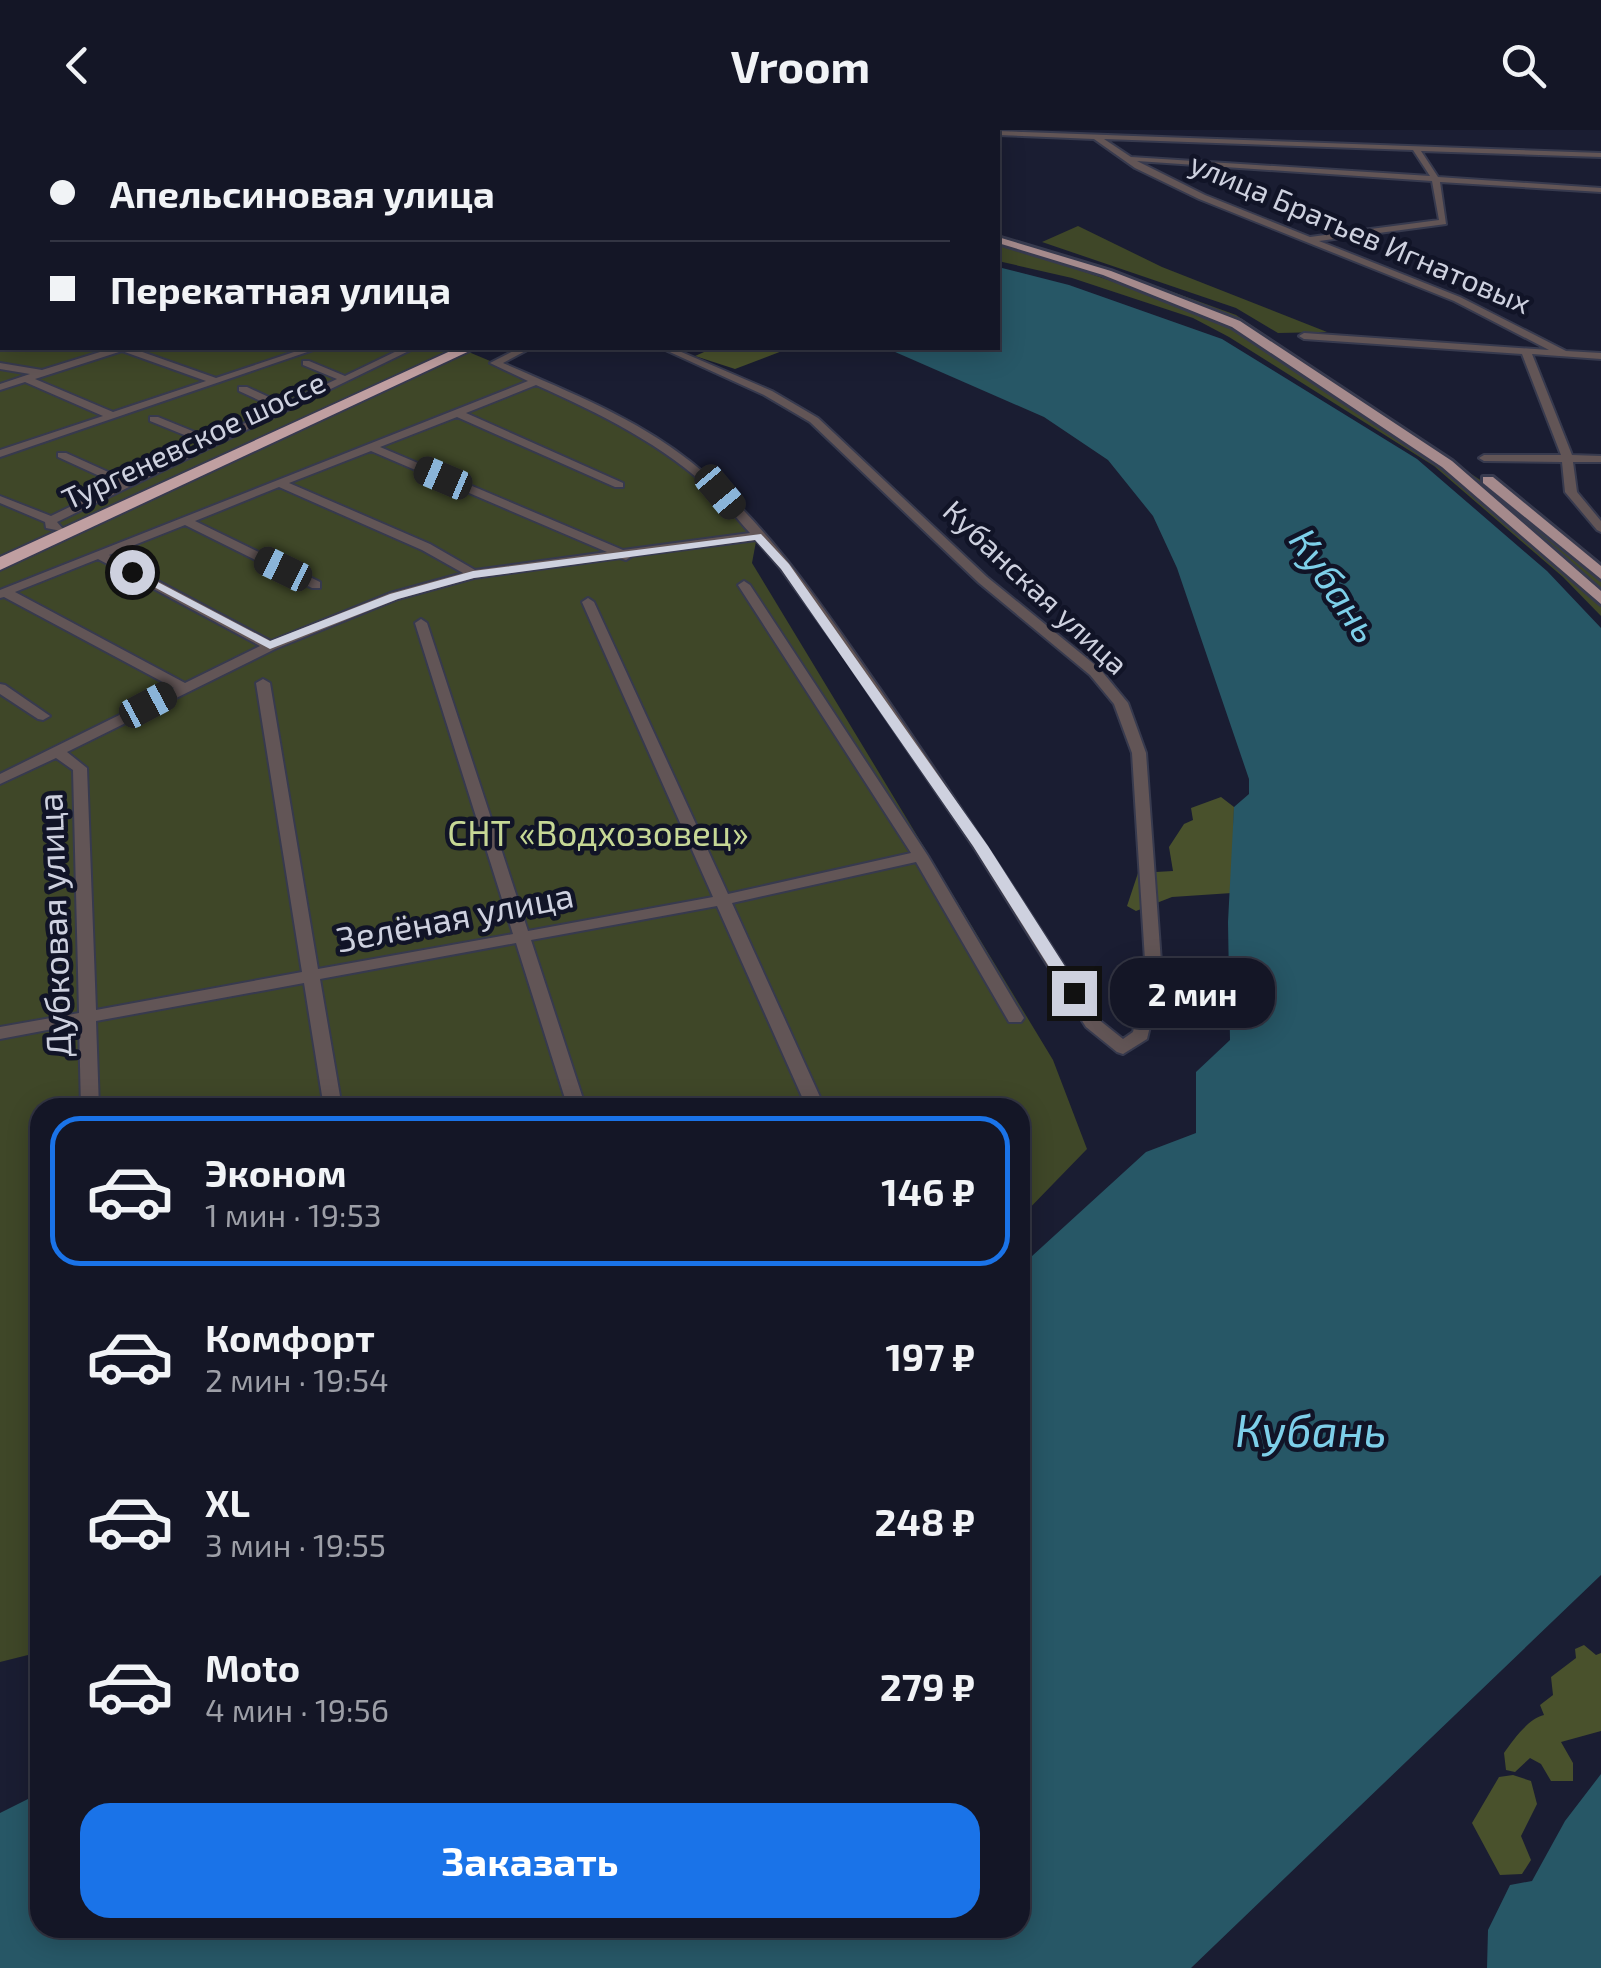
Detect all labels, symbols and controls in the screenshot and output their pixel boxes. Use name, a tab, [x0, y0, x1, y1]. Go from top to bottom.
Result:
icon: back	[50, 38, 105, 93]
text: Vroom	[731, 38, 870, 92]
icon: search	[1496, 38, 1551, 93]
street label: улица Братьев Игнатовых	[1185, 144, 1537, 321]
text: Апельсиновая улица	[110, 170, 495, 216]
text: Перекатная улица	[110, 266, 451, 312]
street label: Тургеневское шоссе	[56, 362, 331, 517]
car	[410, 452, 476, 504]
car	[689, 459, 751, 525]
street label: Кубанская улица	[936, 492, 1136, 682]
water label: Кубань	[1281, 519, 1390, 651]
car	[249, 542, 317, 596]
route start	[110, 550, 155, 595]
car	[114, 678, 182, 732]
street label: Дубковая улица	[27, 792, 80, 1058]
park label: СНТ «Водхозовец»	[447, 811, 749, 853]
street label: Зелёная улица	[332, 872, 577, 961]
callout: 2 мин	[1109, 958, 1274, 1028]
route end	[1052, 971, 1097, 1016]
text: 2 мин	[1148, 974, 1237, 1012]
icon: car	[85, 1146, 175, 1236]
text: Эконом	[205, 1149, 347, 1195]
text: 146 ₽	[881, 1168, 975, 1214]
text: 1 мин · 19:53	[205, 1195, 382, 1233]
icon: car	[85, 1311, 175, 1401]
text: Комфорт	[205, 1314, 375, 1360]
text: 197 ₽	[885, 1333, 975, 1379]
text: 2 мин · 19:54	[205, 1360, 389, 1398]
water label: Кубань	[1235, 1402, 1387, 1457]
icon: car	[85, 1476, 175, 1566]
text: XL	[205, 1479, 250, 1525]
text: 248 ₽	[874, 1498, 975, 1544]
text: 3 мин · 19:55	[205, 1525, 386, 1563]
icon: car	[85, 1641, 175, 1731]
text: Moto	[205, 1644, 300, 1690]
text: 279 ₽	[880, 1663, 975, 1709]
text: 4 мин · 19:56	[205, 1690, 389, 1728]
button: Заказать	[80, 1803, 980, 1918]

